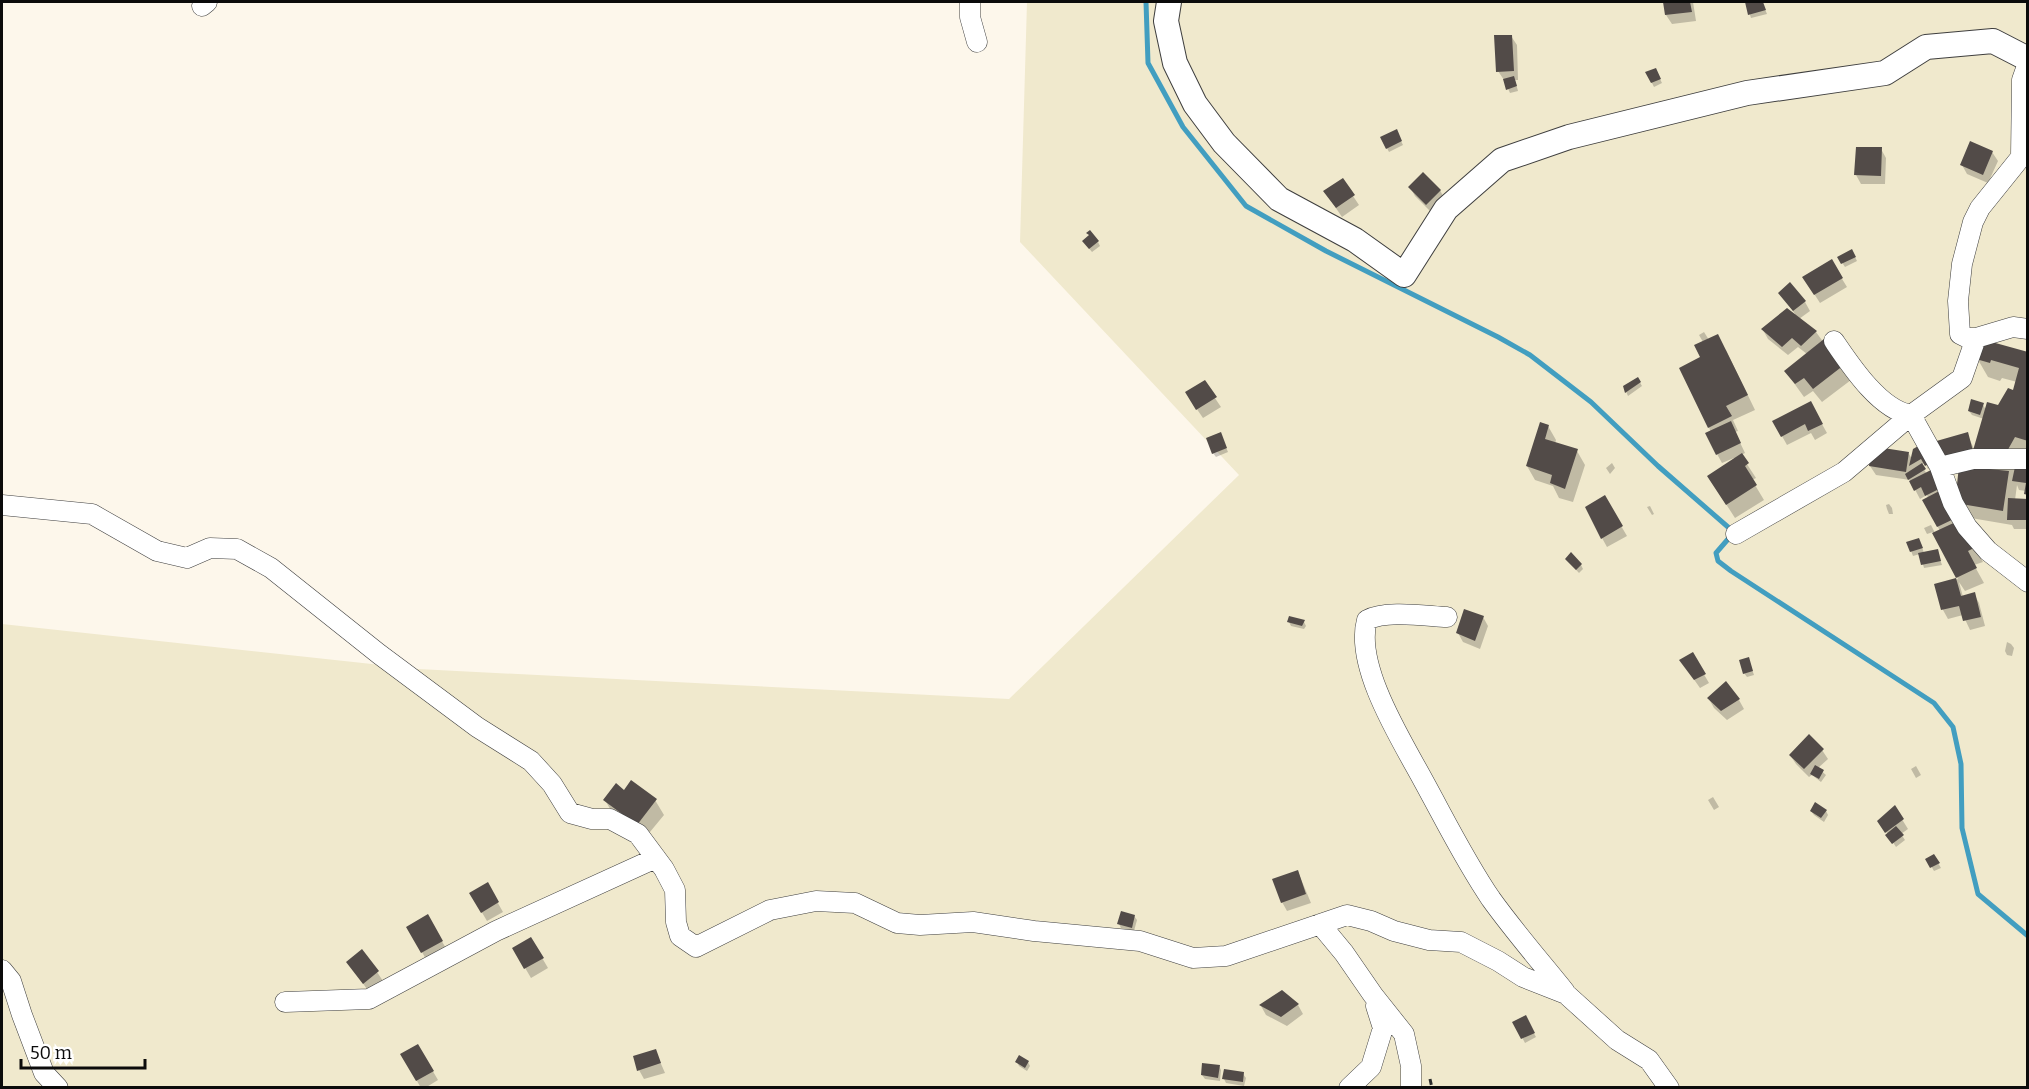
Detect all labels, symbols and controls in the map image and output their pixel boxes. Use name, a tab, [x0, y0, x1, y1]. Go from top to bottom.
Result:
scale bar	[21, 1032, 146, 1070]
text: 50 m	[30, 1042, 72, 1064]

